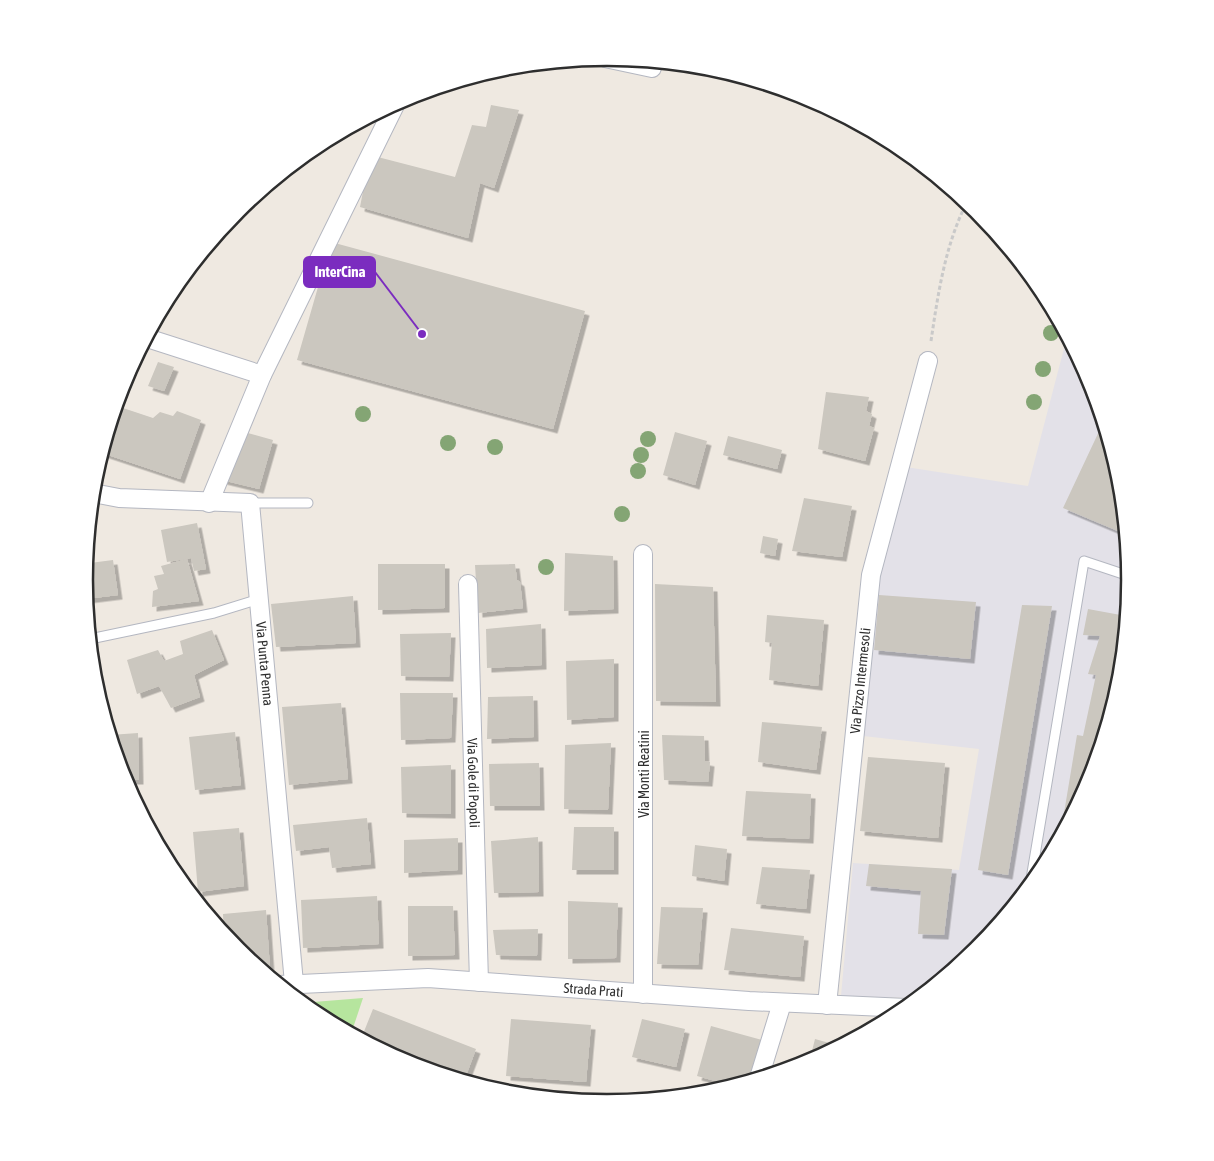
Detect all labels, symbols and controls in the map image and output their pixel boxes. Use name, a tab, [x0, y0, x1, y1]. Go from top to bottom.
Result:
callout: InterCina	[304, 257, 375, 287]
text: InterCina	[315, 263, 365, 280]
street label: Via Punta Penna	[253, 621, 277, 707]
street label: Via Pizzo Intermesoli	[847, 627, 874, 735]
street label: Via Monti Reatini	[636, 730, 652, 818]
street label: Via Gole di Popoli	[464, 738, 483, 828]
street label: Strada Prati	[563, 980, 624, 1000]

